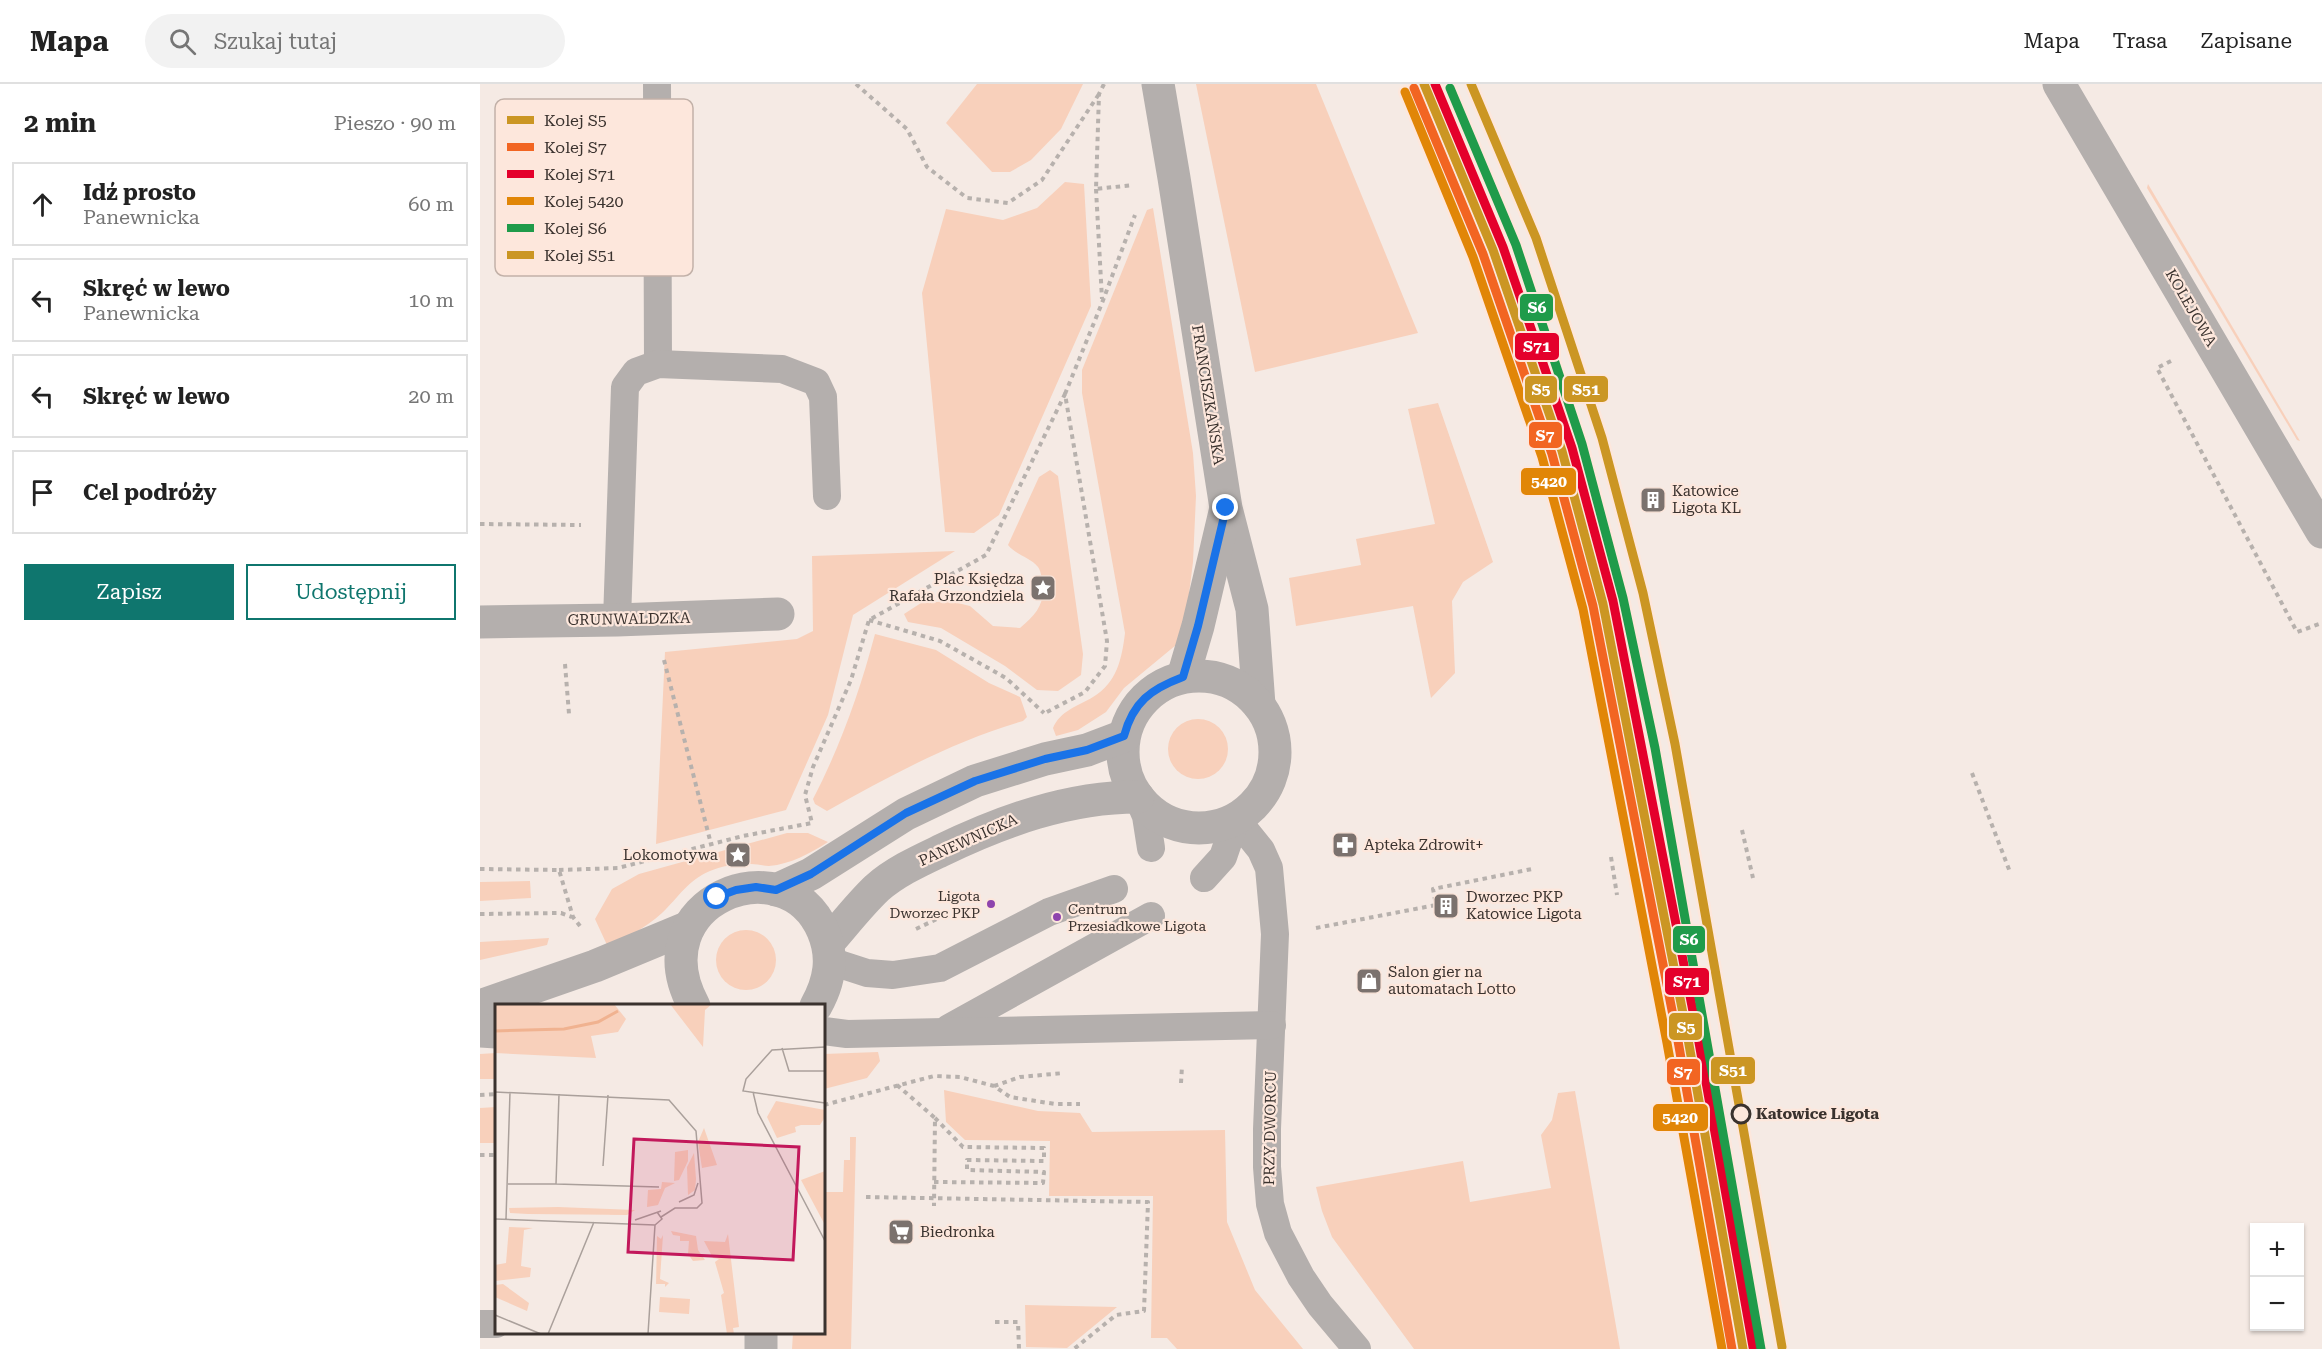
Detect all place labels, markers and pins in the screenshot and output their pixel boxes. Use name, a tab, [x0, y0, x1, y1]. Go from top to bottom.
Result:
place label: Katowice Ligota KL	[1672, 482, 1741, 517]
building icon: Katowice Ligota KL	[1638, 485, 1668, 515]
place label: Plac Księdza Rafała Grzondziela	[889, 570, 1024, 605]
place icon: Plac Księdza Rafała Grzondziela	[1028, 573, 1058, 603]
pharmacy icon: Apteka Zdrowit+	[1330, 830, 1360, 860]
place label: Apteka Zdrowit+	[1364, 836, 1484, 854]
place icon: Lokomotywa	[723, 840, 753, 870]
place label: Lokomotywa	[623, 846, 718, 864]
place label: Ligota Dworzec PKP	[890, 888, 980, 921]
place label: Dworzec PKP Katowice Ligota	[1466, 888, 1582, 923]
building icon: Dworzec PKP Katowice Ligota	[1431, 891, 1461, 921]
marker: Ligota Dworzec PKP	[985, 898, 997, 910]
place label: Centrum Przesiadkowe Ligota	[1068, 901, 1206, 934]
marker: Centrum Przesiadkowe Ligota	[1051, 911, 1063, 923]
place label: Salon gier na automatach Lotto	[1388, 963, 1516, 998]
shop icon: Salon gier na automatach Lotto	[1354, 966, 1384, 996]
marker: Katowice Ligota	[1731, 1104, 1751, 1124]
place label: Katowice Ligota	[1756, 1105, 1879, 1123]
supermarket icon: Biedronka	[886, 1217, 916, 1247]
place label: Biedronka	[920, 1223, 995, 1241]

